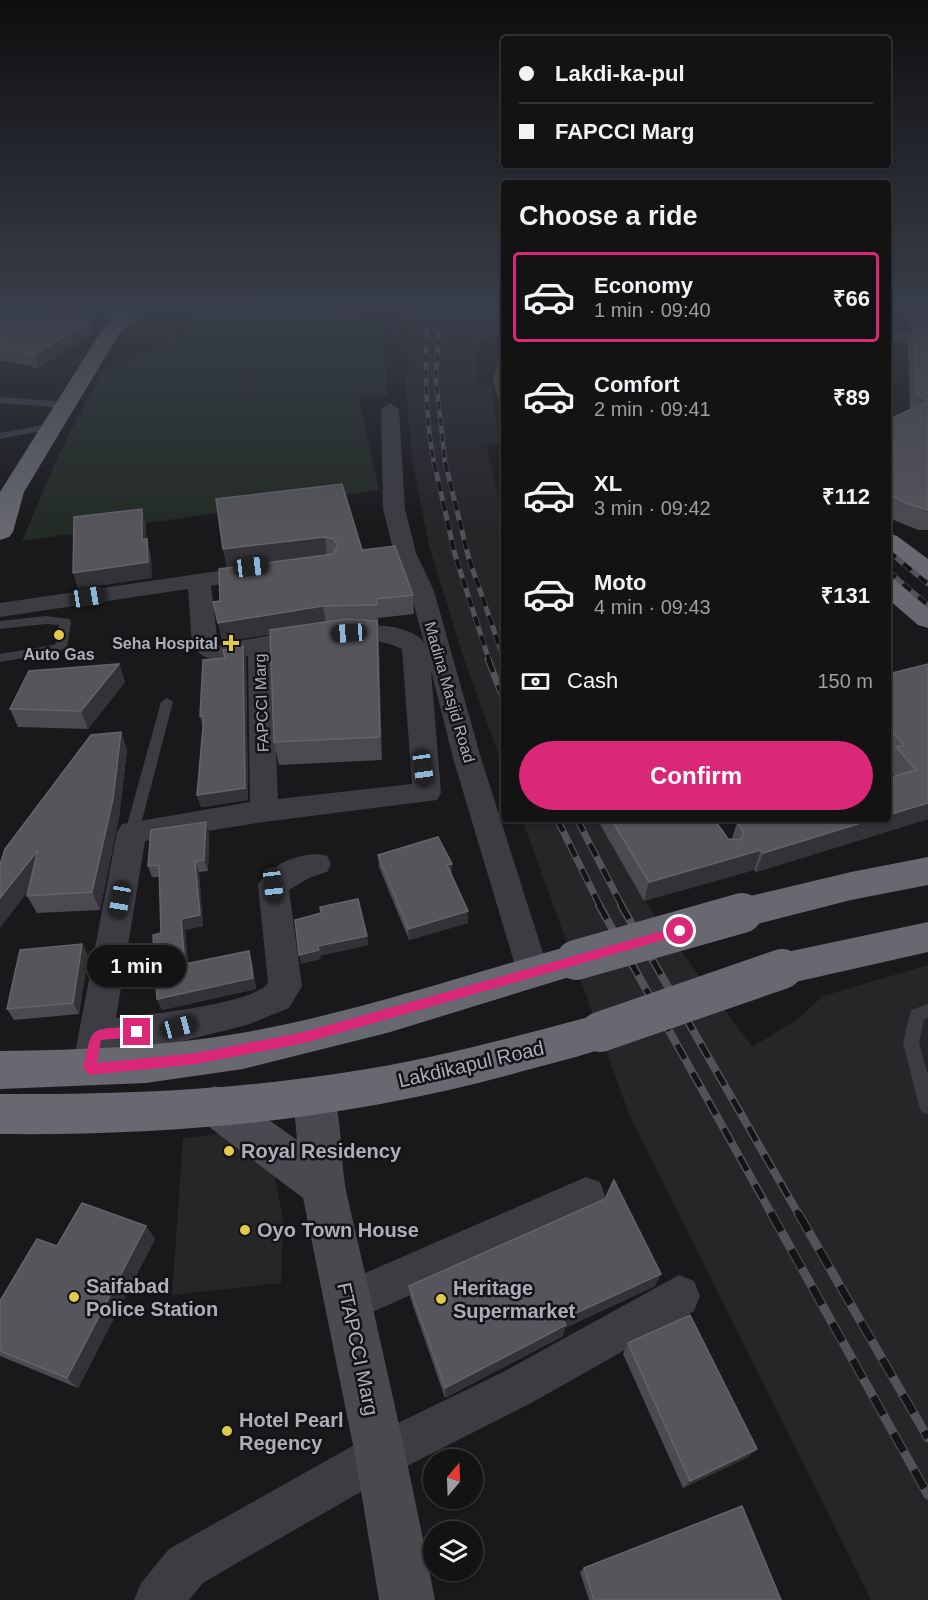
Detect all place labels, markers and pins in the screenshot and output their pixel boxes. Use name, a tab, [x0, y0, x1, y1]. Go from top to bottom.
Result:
marker: Auto Gas	[52, 628, 66, 642]
marker: Seha Hospital	[222, 634, 240, 652]
place label: Seha Hospital	[112, 635, 218, 652]
place label: Auto Gas	[23, 646, 95, 663]
place label: Royal Residency	[241, 1140, 402, 1162]
marker: Royal Residency	[222, 1144, 236, 1158]
place label: Oyo Town House	[257, 1219, 419, 1241]
marker: Oyo Town House	[238, 1223, 252, 1237]
place label: Saifabad Police Station	[86, 1275, 218, 1320]
place label: Heritage Supermarket	[453, 1277, 576, 1322]
marker: Saifabad Police Station	[67, 1290, 81, 1304]
marker: Heritage Supermarket	[434, 1292, 448, 1306]
place label: Hotel Pearl Regency	[239, 1409, 343, 1454]
marker: Hotel Pearl Regency	[220, 1424, 234, 1438]

